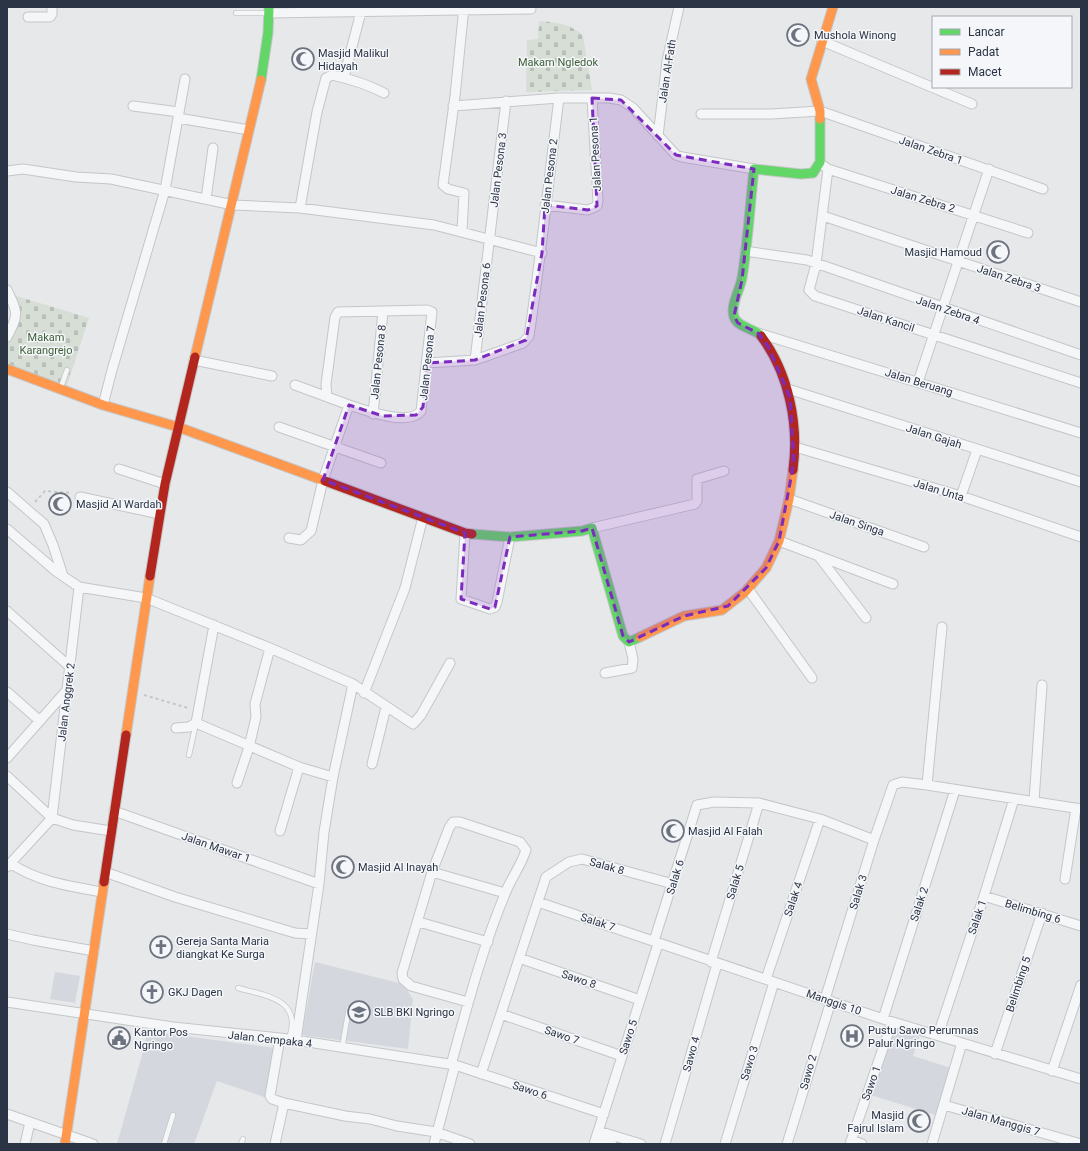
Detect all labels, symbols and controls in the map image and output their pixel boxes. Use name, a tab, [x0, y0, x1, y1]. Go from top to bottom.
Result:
legend	[932, 16, 1072, 88]
mosque icon: Mushola Winong	[785, 22, 811, 48]
text: Lancar	[968, 25, 1005, 39]
place label: Mushola Winong	[814, 29, 896, 42]
street label: Jalan Al-Fath	[656, 38, 679, 104]
text: Padat	[968, 45, 999, 59]
mosque icon: Masjid Malikul Hidayah	[290, 46, 316, 72]
place label: Masjid Malikul Hidayah	[318, 47, 389, 73]
park label: Makam Ngledok	[518, 56, 598, 69]
text: Macet	[968, 65, 1002, 79]
street label: Jalan Pesona 1	[587, 116, 604, 192]
street label: Jalan Pesona 3	[487, 132, 510, 208]
street label: Jalan Zebra 1	[897, 134, 964, 167]
street label: Jalan Pesona 2	[538, 138, 561, 214]
street label: Jalan Zebra 2	[889, 184, 957, 215]
mosque icon: Masjid Hamoud	[985, 239, 1011, 265]
place label: Masjid Hamoud	[904, 246, 982, 259]
street label: Jalan Pesona 6	[471, 262, 494, 338]
street label: Jalan Zebra 3	[975, 262, 1042, 295]
street label: Jalan Zebra 4	[914, 294, 981, 327]
street label: Jalan Kancil	[855, 304, 916, 335]
street label: Jalan Pesona 8	[368, 324, 389, 400]
street label: Jalan Pesona 7	[417, 325, 438, 401]
park label: Makam Karangrejo	[20, 331, 73, 357]
street label: Jalan Beruang	[883, 366, 954, 399]
street label: Jalan Gajah	[904, 421, 963, 452]
street label: Jalan Unta	[912, 477, 966, 504]
mosque icon: Masjid Al Wardah	[47, 491, 73, 517]
place label: Masjid Al Wardah	[76, 498, 162, 511]
street label: Jalan Singa	[828, 508, 886, 539]
street label: Jalan Anggrek 2	[55, 662, 78, 742]
mosque icon: Masjid Al Falah	[660, 818, 686, 844]
place label: Masjid Al Falah	[688, 825, 763, 838]
street label: Jalan Mawar 1	[180, 830, 252, 865]
mosque icon: Masjid Al Inayah	[330, 854, 356, 880]
street label: Salak 8	[588, 855, 626, 878]
street label: Salak 6	[664, 858, 687, 896]
place label: Masjid Al Inayah	[358, 861, 438, 874]
street label: Salak 5	[724, 863, 747, 901]
street label: Salak 3	[847, 873, 870, 911]
street label: Salak 4	[782, 880, 805, 918]
street label: Salak 2	[908, 885, 931, 923]
street label: Belimbing 6	[1003, 897, 1062, 926]
street label: Salak 1	[966, 898, 989, 936]
street label: Salak 7	[579, 911, 617, 934]
church icon: Gereja Santa Maria diangkat Ke Surga	[148, 934, 174, 960]
place label: Gereja Santa Maria diangkat Ke Surga	[176, 935, 269, 961]
street label: Belimbing 5	[1003, 955, 1034, 1014]
street label: Sawo 8	[560, 967, 598, 991]
church icon: GKJ Dagen	[139, 979, 165, 1005]
place label: GKJ Dagen	[168, 986, 222, 999]
street label: Manggis 10	[805, 987, 863, 1018]
school or university icon: SLB BKI Ngringo	[346, 999, 372, 1025]
place label: SLB BKI Ngringo	[374, 1006, 454, 1019]
street label: Sawo 5	[617, 1018, 640, 1056]
street label: Sawo 7	[543, 1023, 581, 1047]
hospital icon: Pustu Sawo Perumnas Palur Ngringo	[839, 1023, 865, 1049]
place label: Pustu Sawo Perumnas Palur Ngringo	[868, 1024, 979, 1050]
public building icon: Kantor Pos Ngringo	[106, 1025, 132, 1051]
place label: Kantor Pos Ngringo	[134, 1026, 188, 1052]
street label: Jalan Cempaka 4	[227, 1029, 313, 1050]
street label: Sawo 4	[680, 1035, 703, 1073]
street label: Sawo 3	[738, 1044, 761, 1082]
street label: Sawo 2	[797, 1053, 820, 1091]
street label: Sawo 1	[859, 1064, 884, 1102]
street label: Sawo 6	[511, 1079, 549, 1102]
street label: Jalan Manggis 7	[960, 1104, 1041, 1139]
mosque icon: Masjid Fajrul Islam	[906, 1108, 932, 1134]
place label: Masjid Fajrul Islam	[847, 1109, 904, 1135]

